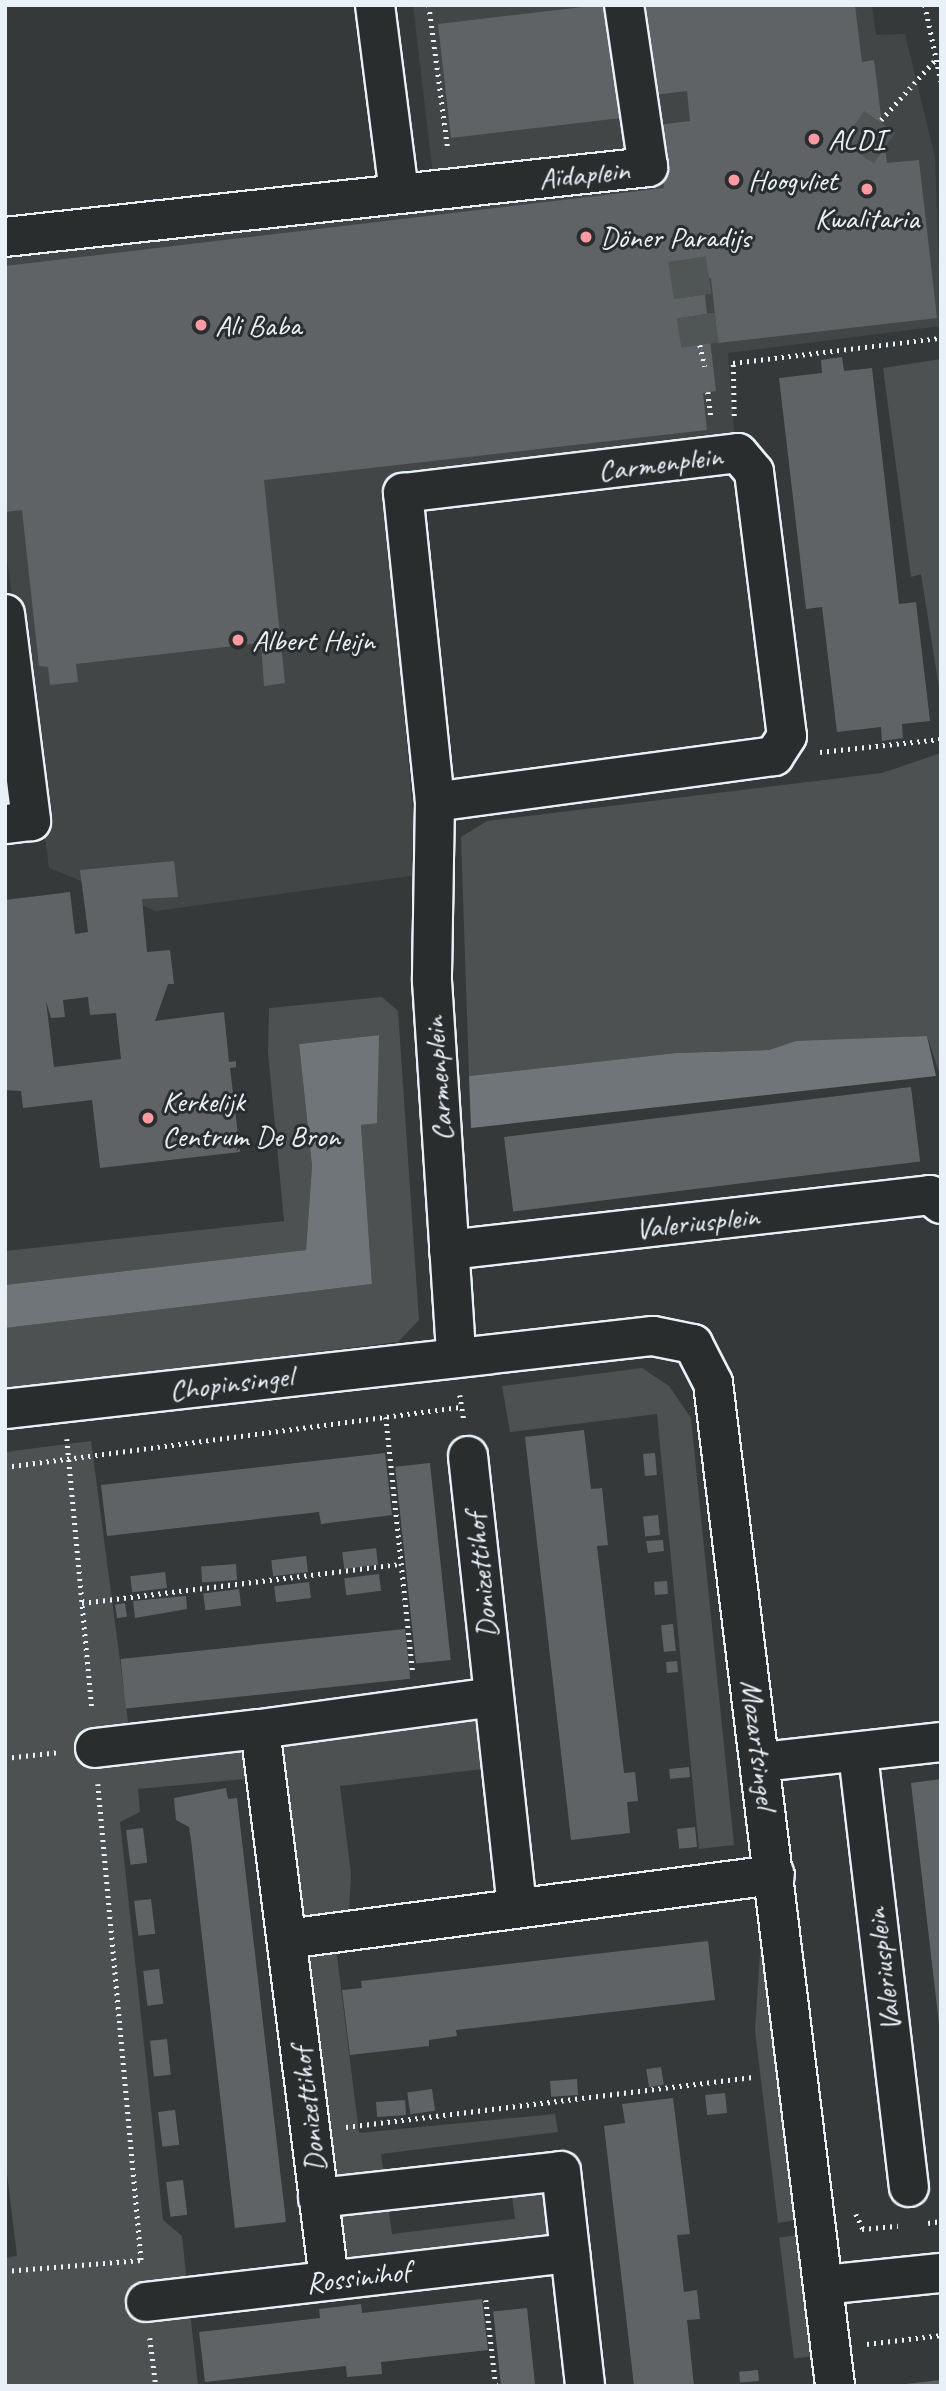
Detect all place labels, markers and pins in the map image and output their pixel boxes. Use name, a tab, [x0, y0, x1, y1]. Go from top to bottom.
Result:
place label: ALDI	[828, 121, 885, 157]
marker: ALDI	[806, 131, 822, 147]
place label: Hoogvliet	[748, 162, 837, 198]
marker: Hoogvliet	[726, 172, 742, 188]
marker: Kwalitaria	[859, 181, 875, 197]
place label: Kwalitaria	[815, 200, 919, 236]
place label: Döner Paradijs	[600, 219, 752, 255]
marker: Döner Paradijs	[578, 229, 594, 245]
place label: Ali Baba	[215, 307, 302, 343]
marker: Ali Baba	[193, 317, 209, 333]
place label: Albert Heijn	[252, 622, 375, 658]
marker: Albert Heijn	[230, 632, 246, 648]
place label: Kerkelijk Centrum De Bron	[162, 1083, 340, 1154]
marker: Kerkelijk Centrum De Bron	[140, 1110, 156, 1126]

